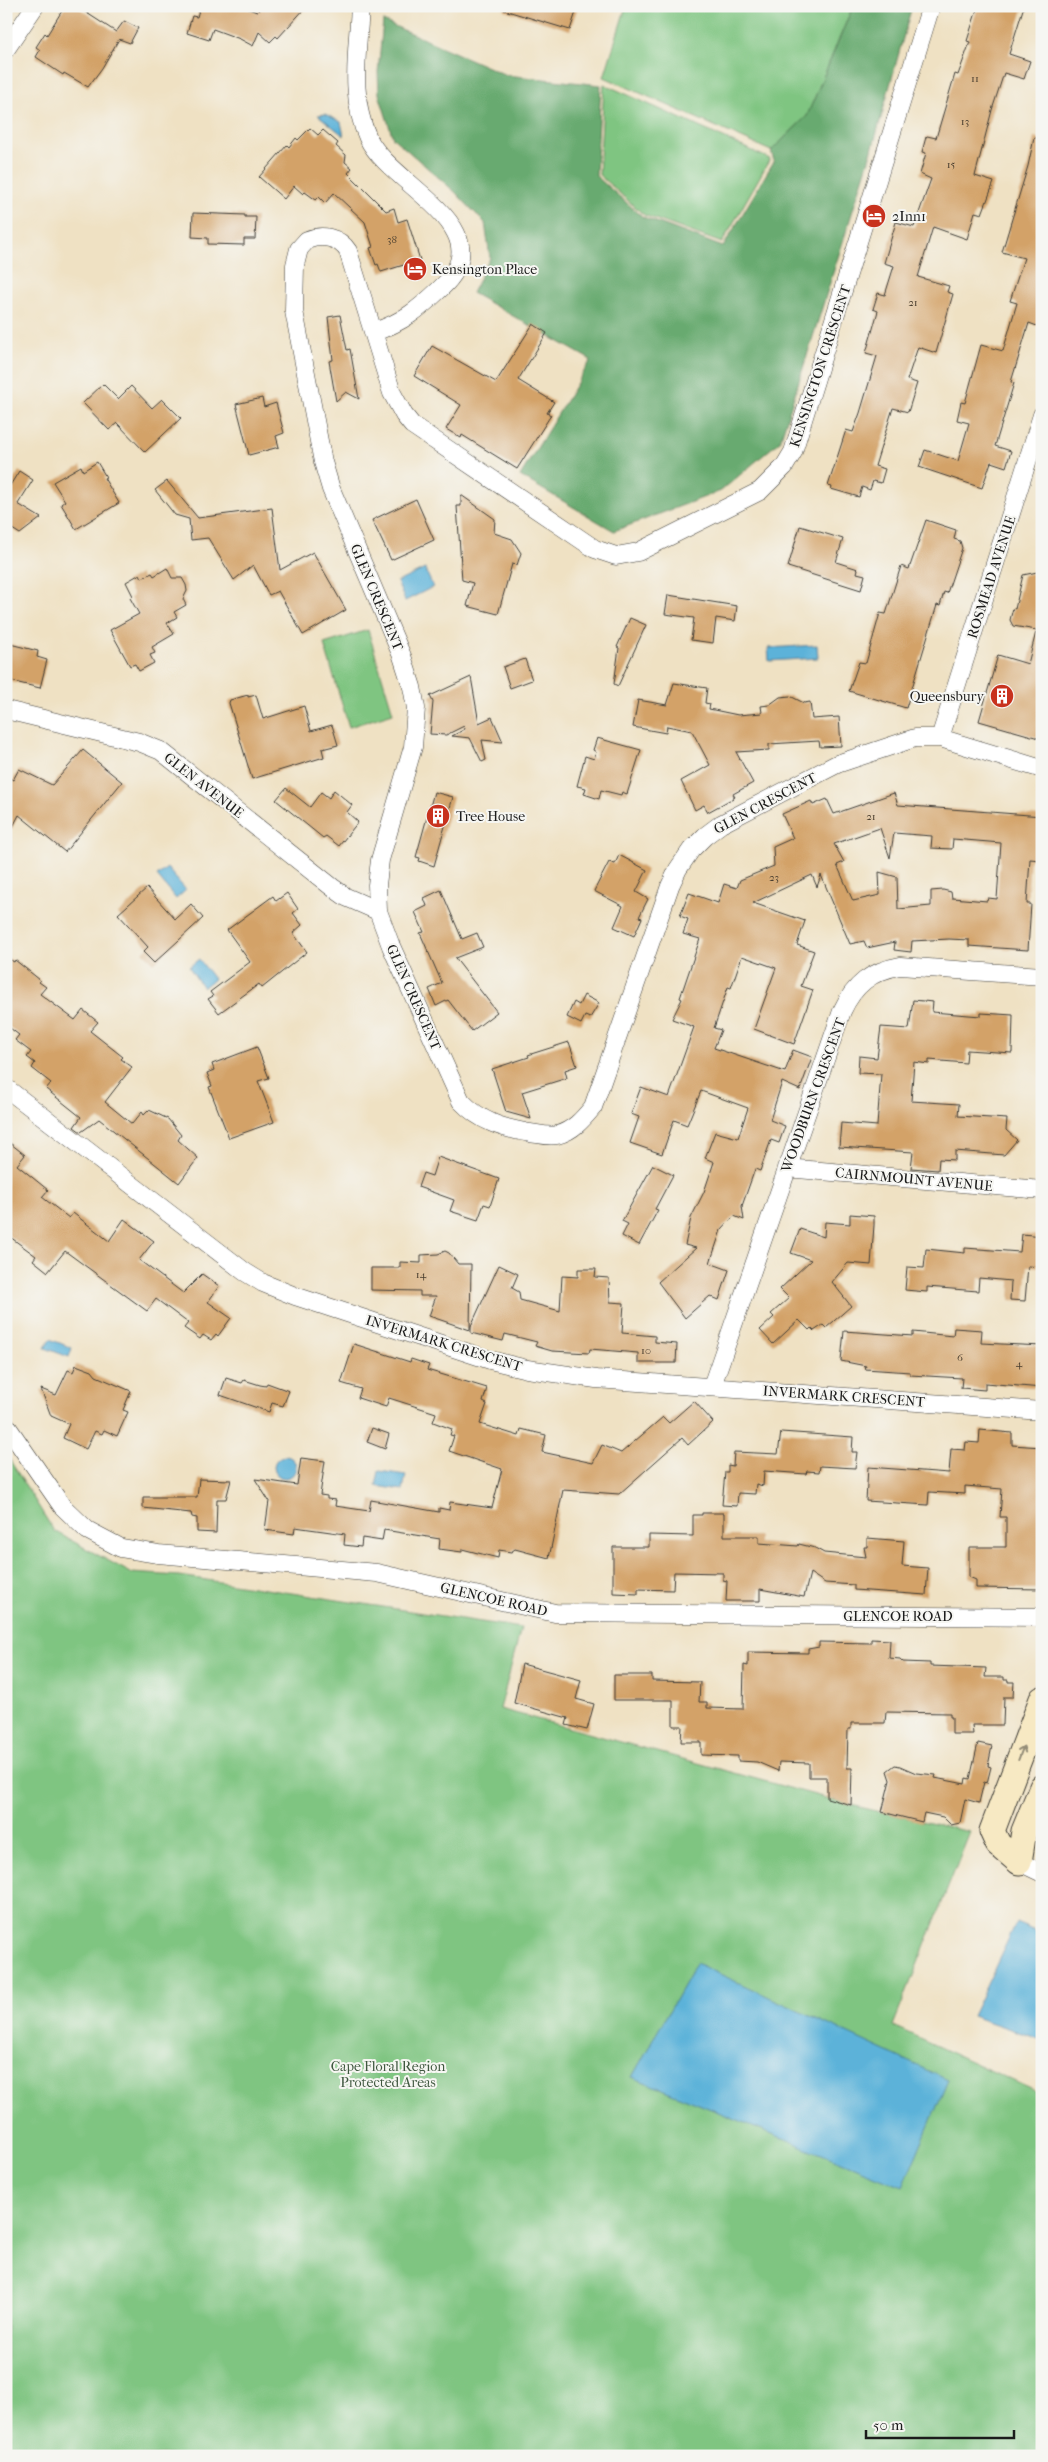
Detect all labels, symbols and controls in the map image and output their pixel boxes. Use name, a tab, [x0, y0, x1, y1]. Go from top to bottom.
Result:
house number: 11	[971, 72, 979, 85]
house number: 13	[961, 115, 969, 128]
house number: 15	[947, 158, 956, 171]
hotel icon: 2Inn1	[861, 203, 887, 229]
place label: 2Inn1	[892, 208, 926, 225]
house number: 38	[387, 233, 397, 246]
hotel icon: Kensington Place	[402, 256, 428, 282]
place label: Kensington Place	[432, 261, 537, 278]
street label: KENSINGTON CRESCENT	[786, 282, 855, 449]
house number: 21	[908, 296, 918, 309]
street label: ROSMEAD AVENUE	[964, 513, 1019, 641]
street label: GLEN CRESCENT	[346, 541, 407, 653]
building icon: Queensbury	[989, 683, 1015, 709]
place label: Queensbury	[910, 688, 985, 705]
street label: GLEN AVENUE	[160, 749, 247, 822]
street label: GLEN CRESCENT	[711, 769, 820, 838]
building icon: Tree House	[425, 803, 451, 829]
place label: Tree House	[456, 808, 525, 825]
house number: 21	[866, 810, 876, 823]
house number: 23	[769, 871, 779, 884]
street label: GLEN CRESCENT	[383, 942, 445, 1053]
street label: WOODBURN CRESCENT	[777, 1015, 850, 1176]
street label: CAIRNMOUNT AVENUE	[834, 1164, 994, 1195]
house number: 14	[416, 1268, 427, 1281]
street label: INVERMARK CRESCENT	[364, 1312, 525, 1376]
house number: 10	[641, 1344, 651, 1357]
house number: 6	[957, 1351, 963, 1364]
house number: 4	[1016, 1357, 1023, 1370]
street label: INVERMARK CRESCENT	[762, 1382, 926, 1411]
street label: GLENCOE ROAD	[439, 1579, 549, 1620]
street label: GLENCOE ROAD	[843, 1608, 953, 1625]
one-way arrow	[1018, 1745, 1027, 1760]
park label: Cape Floral Region Protected Areas	[331, 2058, 445, 2091]
scale bar	[866, 2407, 1013, 2439]
text: 50 m	[873, 2416, 904, 2434]

